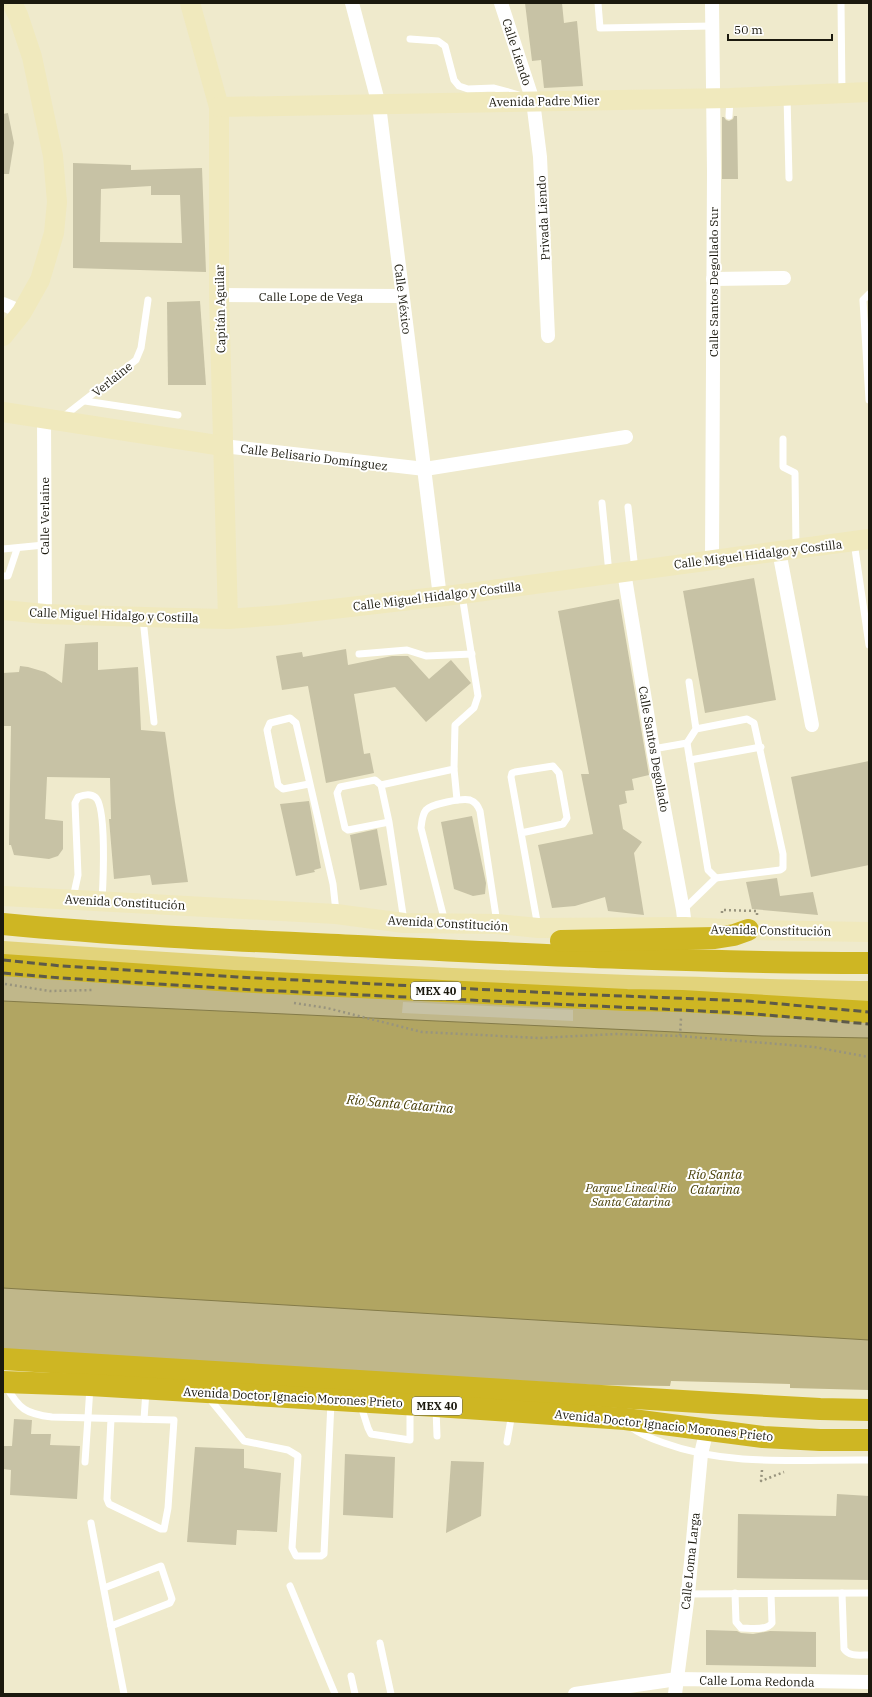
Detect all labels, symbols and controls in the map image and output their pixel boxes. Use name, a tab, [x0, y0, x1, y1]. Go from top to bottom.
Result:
scale bar	[728, 16, 832, 42]
street label: Calle Liendo	[499, 17, 535, 88]
text: 50 m	[734, 22, 763, 37]
street label: Avenida Padre Mier	[489, 93, 600, 109]
street label: Privada Liendo	[533, 175, 553, 261]
street label: Calle Santos Degollado Sur	[706, 206, 721, 357]
street label: Calle México	[391, 263, 415, 335]
street label: Capitán Aguilar	[212, 264, 228, 353]
street label: Calle Lope de Vega	[259, 289, 364, 304]
street label: Verlaine	[89, 358, 135, 400]
street label: Calle Belisario Domínguez	[240, 441, 388, 473]
street label: Calle Verlaine	[37, 477, 52, 555]
street label: Calle Miguel Hidalgo y Costilla	[673, 536, 843, 572]
street label: Calle Miguel Hidalgo y Costilla	[352, 578, 522, 614]
street label: Calle Miguel Hidalgo y Costilla	[29, 605, 199, 625]
street label: Calle Santos Degollado	[636, 685, 672, 813]
street label: Avenida Constitución	[64, 891, 186, 913]
street label: Avenida Constitución	[387, 912, 509, 934]
street label: Avenida Constitución	[711, 921, 832, 939]
road number: MEX 40	[411, 982, 461, 1000]
water label: Río Santa Catarina	[345, 1091, 454, 1117]
water label: Río Santa Catarina	[687, 1166, 742, 1198]
park label: Parque Lineal Río Santa Catarina	[584, 1180, 677, 1209]
street label: Avenida Doctor Ignacio Morones Prieto	[183, 1384, 403, 1410]
road number: MEX 40	[412, 1397, 462, 1415]
street label: Avenida Doctor Ignacio Morones Prieto	[554, 1406, 774, 1444]
street label: Calle Loma Larga	[677, 1511, 703, 1610]
street label: Calle Loma Redonda	[699, 1672, 815, 1690]

